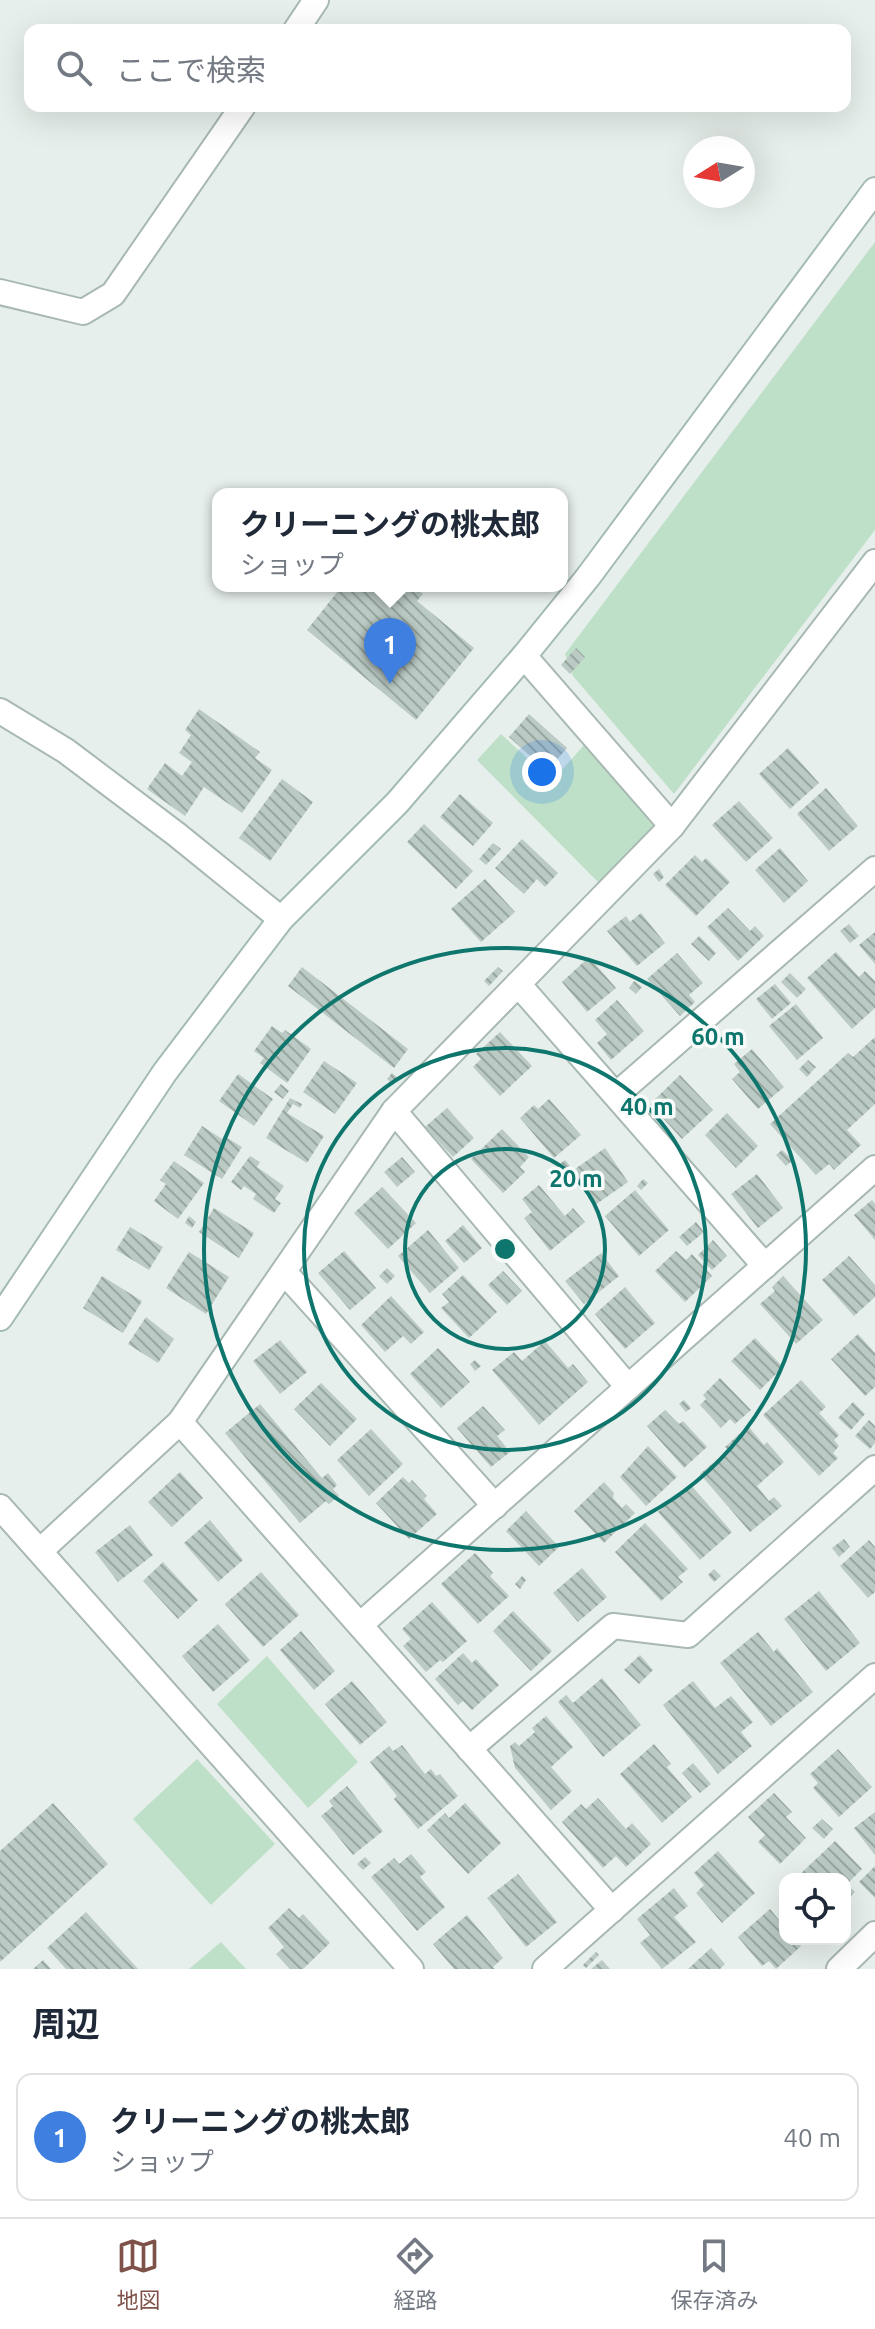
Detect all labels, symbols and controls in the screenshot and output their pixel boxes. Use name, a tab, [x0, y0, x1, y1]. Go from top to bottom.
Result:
search box	[24, 24, 851, 112]
icon: search	[52, 46, 96, 90]
text: ここで検索	[116, 53, 266, 87]
north arrow	[683, 136, 755, 208]
popup	[212, 488, 568, 592]
text: クリーニングの桃太郎	[240, 507, 540, 541]
text: ショップ	[240, 550, 344, 579]
pin: 1	[364, 618, 416, 684]
your location	[522, 752, 562, 792]
text: 60 m	[691, 1023, 745, 1050]
text: 40 m	[620, 1093, 674, 1120]
text: 20 m	[549, 1165, 603, 1192]
centre of rings	[491, 1235, 519, 1263]
map controls	[779, 1873, 851, 1945]
button: locate	[779, 1873, 851, 1945]
text: 周辺	[32, 2004, 100, 2042]
text: クリーニングの桃太郎	[110, 2104, 410, 2138]
text: 1	[53, 2123, 67, 2152]
text: 40 m	[783, 2123, 841, 2152]
text: ショップ	[110, 2147, 214, 2176]
tab: 地図	[116, 2234, 161, 2314]
tab: 経路	[393, 2234, 438, 2314]
tab: 保存済み	[670, 2234, 759, 2314]

